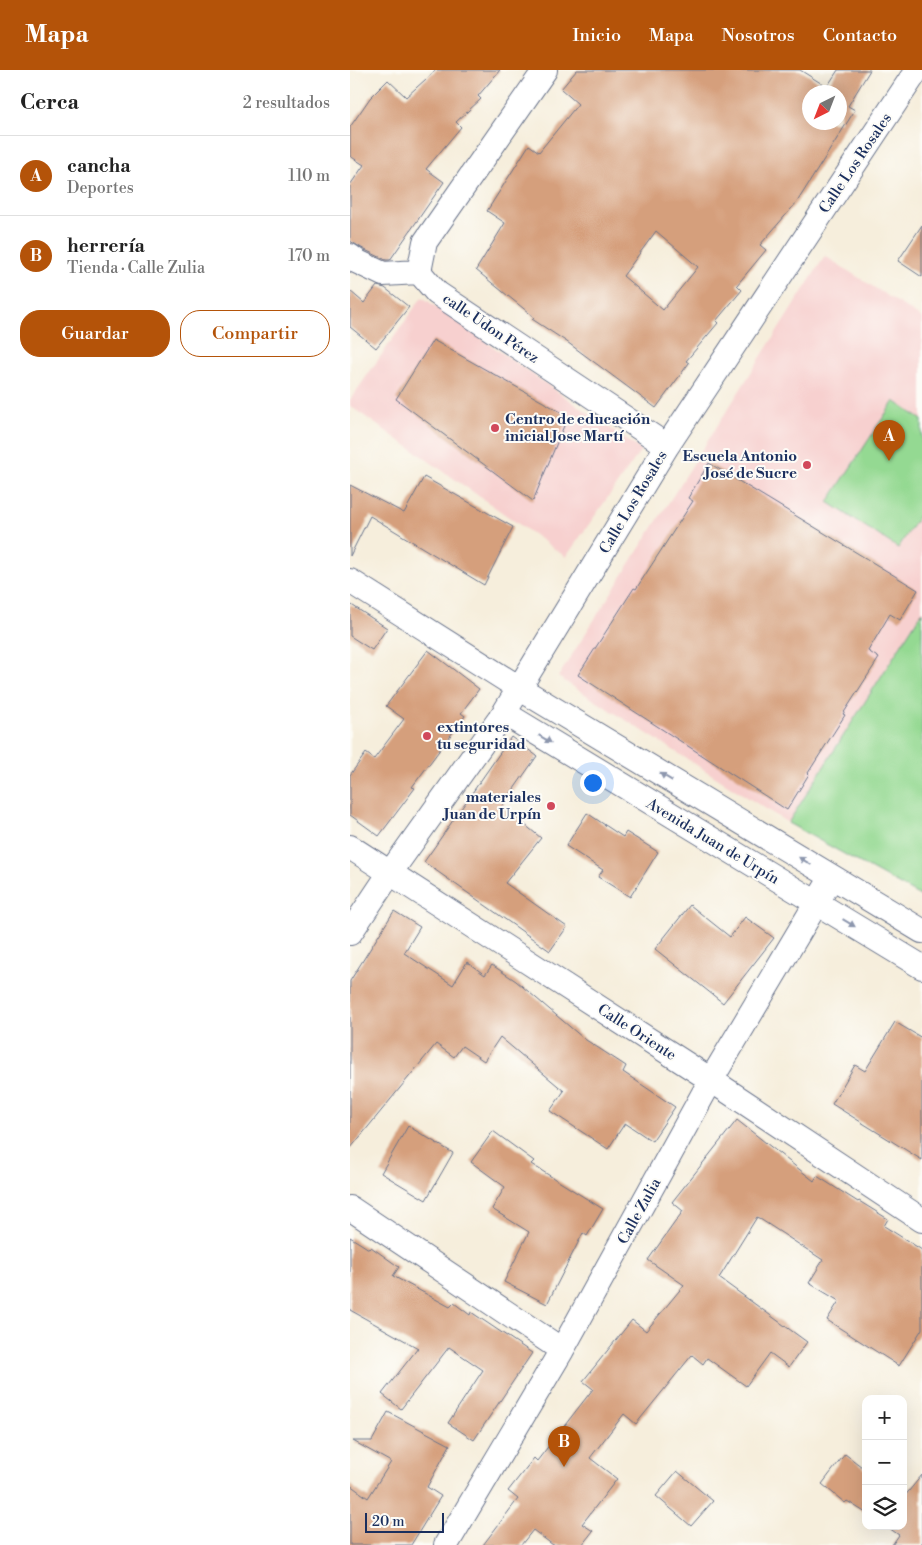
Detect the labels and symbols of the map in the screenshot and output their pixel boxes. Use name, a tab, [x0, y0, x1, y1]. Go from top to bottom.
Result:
north arrow	[802, 85, 847, 130]
street label: Calle Los Rosales	[815, 110, 896, 217]
street label: calle Udon Pérez	[439, 289, 543, 368]
place label: Centro de educación inicial Jose Martí	[505, 410, 651, 446]
pin: A	[873, 420, 905, 461]
marker: Centro de educación inicial Jose Martí	[489, 422, 501, 434]
street label: Calle Los Rosales	[595, 447, 672, 557]
place label: Escuela Antonio José de Sucre	[683, 447, 797, 483]
marker: Escuela Antonio José de Sucre	[801, 459, 813, 471]
place label: extintores tu seguridad	[437, 718, 526, 754]
marker: extintores tu seguridad	[421, 730, 433, 742]
one-way arrow	[539, 734, 552, 743]
your location	[580, 770, 606, 796]
one-way arrow	[660, 772, 673, 781]
place label: materiales Juan de Urpín	[442, 788, 542, 824]
street label: Avenida Juan de Urpín	[642, 794, 783, 889]
marker: materiales Juan de Urpín	[545, 800, 557, 812]
one-way arrow	[799, 856, 812, 865]
one-way arrow	[842, 919, 855, 928]
street label: Calle Oriente	[594, 1000, 680, 1065]
street label: Calle Zulia	[613, 1174, 666, 1248]
pin: B	[548, 1426, 580, 1467]
scale bar	[365, 1510, 444, 1533]

